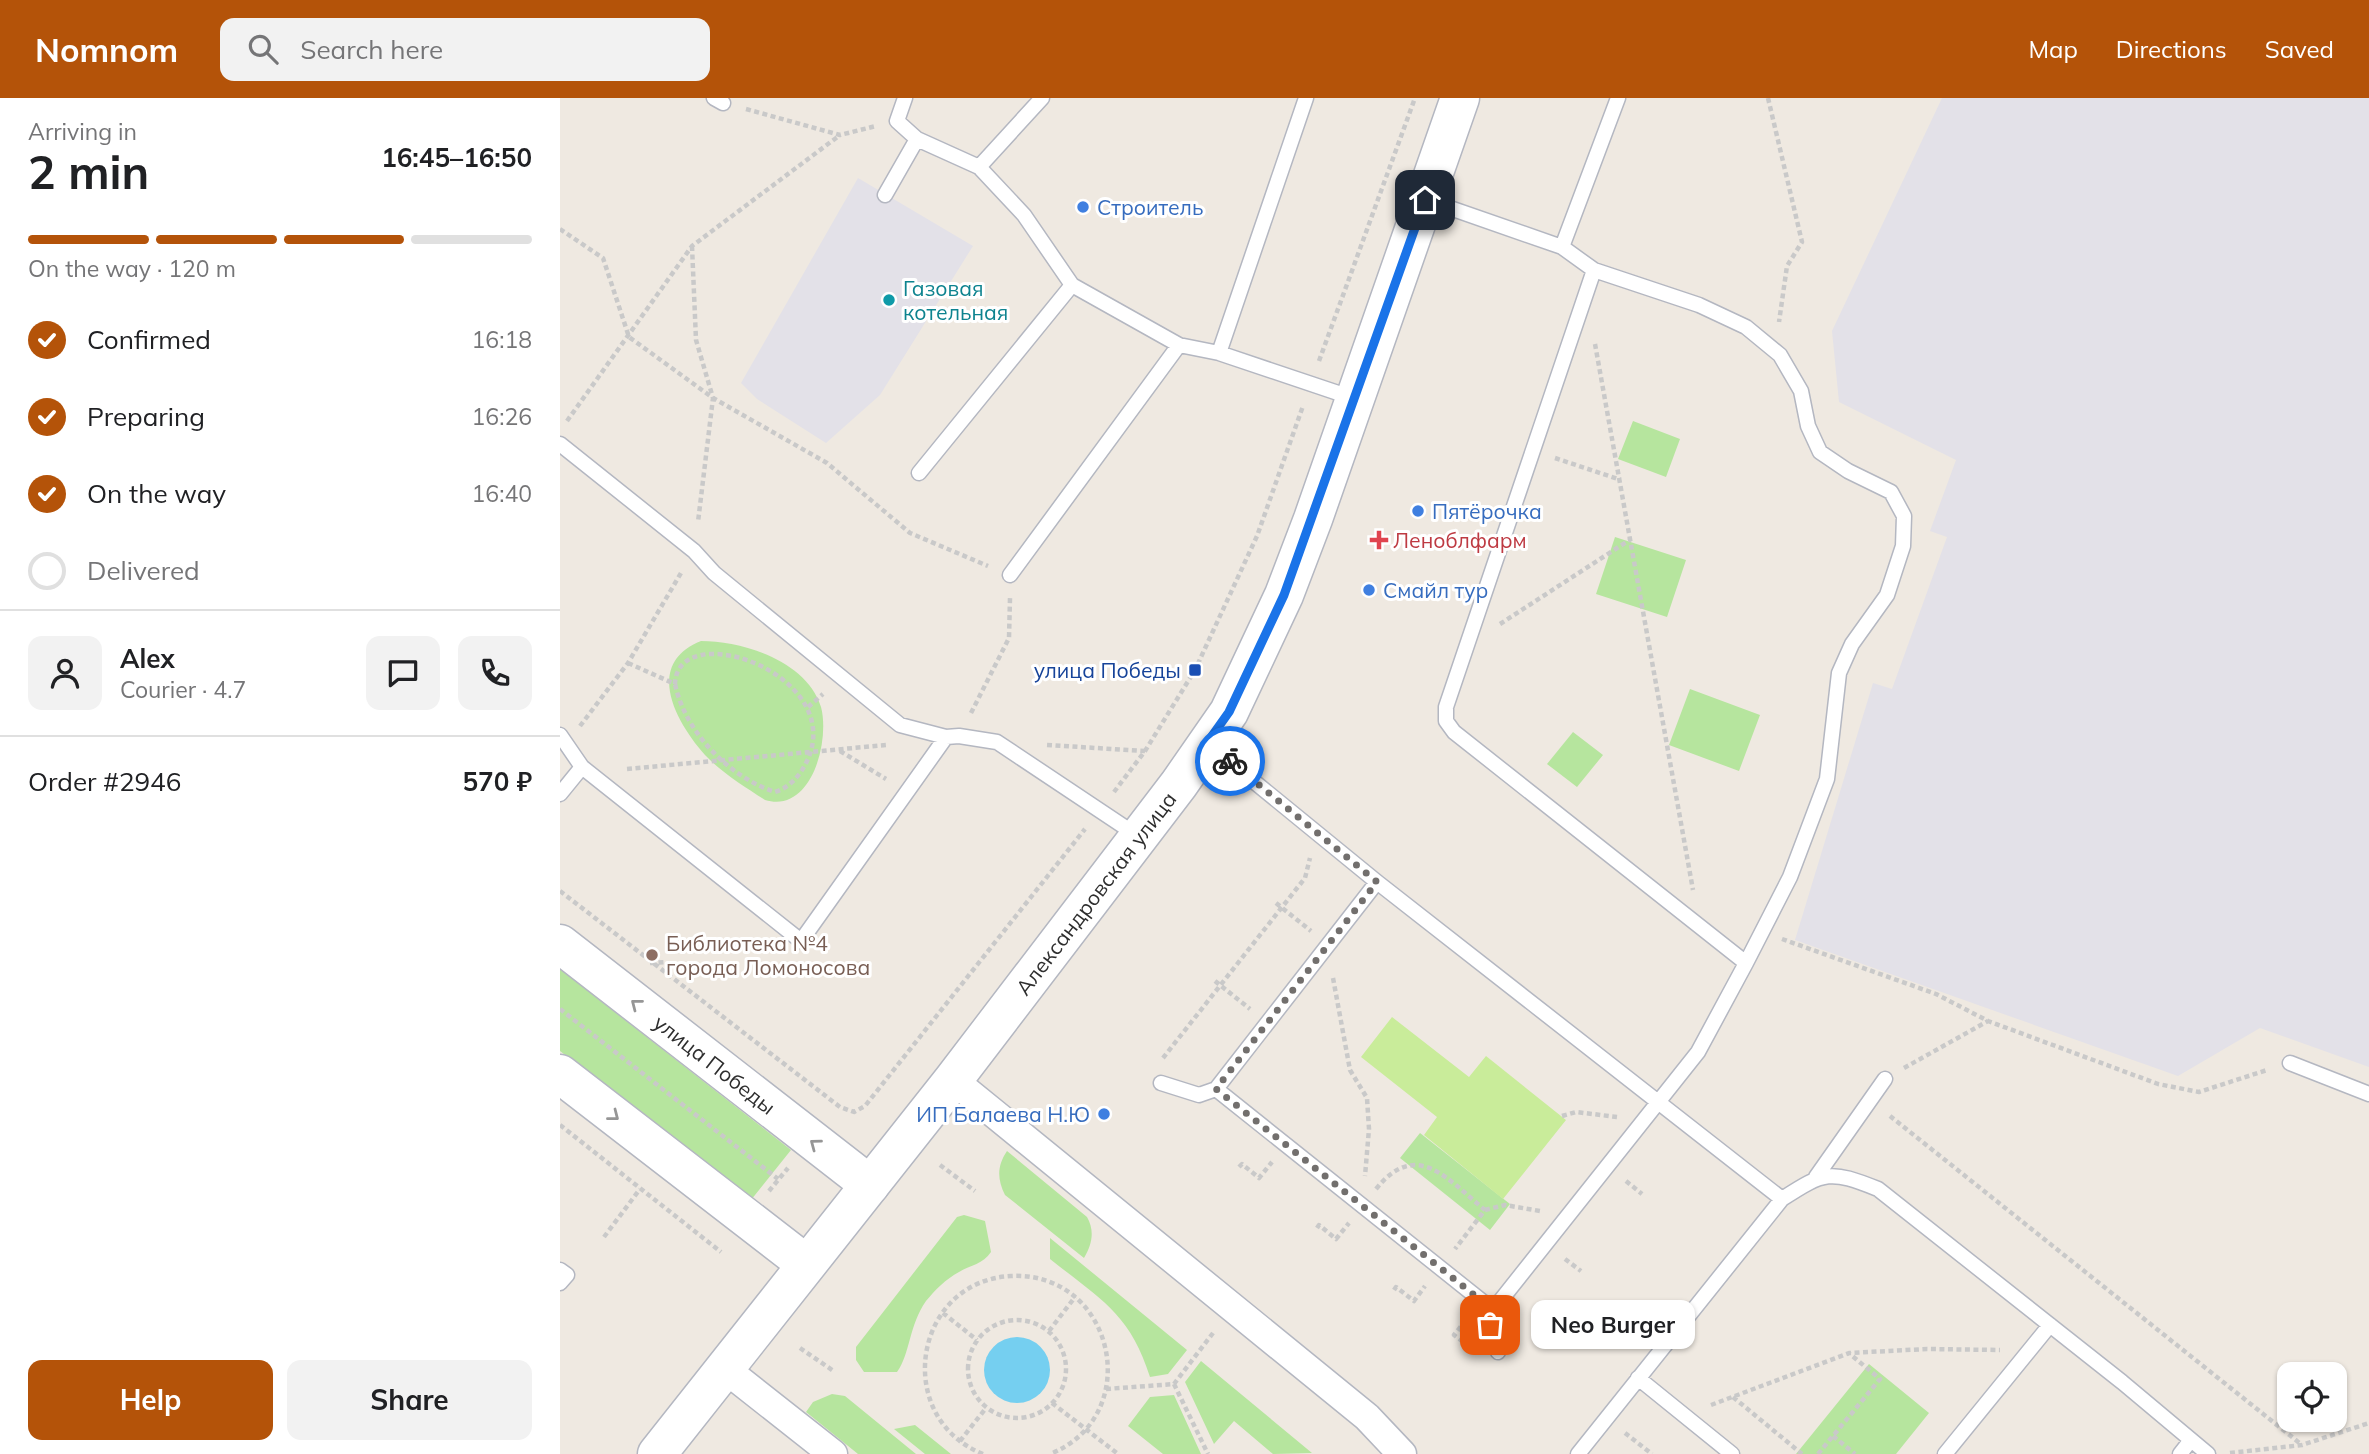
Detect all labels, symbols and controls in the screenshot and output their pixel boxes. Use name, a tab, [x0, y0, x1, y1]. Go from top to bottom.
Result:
search box	[220, 18, 710, 81]
text: Nomnom	[35, 29, 178, 70]
icon: search	[244, 30, 282, 68]
text: Search here	[300, 33, 443, 66]
text: Map	[2028, 34, 2078, 64]
text: Directions	[2116, 34, 2227, 64]
text: Saved	[2265, 34, 2334, 64]
text: Arriving in	[28, 117, 137, 146]
text: 16:45–16:50	[381, 141, 532, 174]
text: 2 min	[28, 143, 149, 201]
pin	[1395, 170, 1455, 230]
icon: home	[1406, 181, 1444, 219]
place label: Строитель	[1097, 194, 1203, 220]
marker: Строитель	[1075, 199, 1091, 215]
text: On the way · 120 m	[28, 254, 236, 283]
place label: Газовая котельная	[903, 275, 1008, 325]
marker: Газовая котельная	[881, 292, 897, 308]
icon: check	[28, 321, 66, 359]
text: Confirmed	[87, 323, 211, 356]
text: 16:18	[472, 325, 532, 354]
icon: check	[28, 398, 66, 436]
text: Preparing	[87, 400, 205, 433]
text: 16:26	[472, 402, 532, 431]
icon: check	[28, 475, 66, 513]
text: On the way	[87, 477, 226, 510]
text: 16:40	[472, 479, 532, 508]
place label: Пятёрочка	[1432, 498, 1542, 524]
marker: Пятёрочка	[1410, 503, 1426, 519]
place label: Леноблфарм	[1393, 527, 1527, 553]
marker: Леноблфарм	[1371, 532, 1387, 548]
text: Delivered	[87, 554, 200, 587]
place label: Смайл тур	[1383, 577, 1488, 603]
marker: Смайл тур	[1361, 582, 1377, 598]
button: person	[28, 636, 102, 710]
button: chat	[366, 636, 440, 710]
button: phone	[458, 636, 532, 710]
text: Alex	[120, 642, 175, 675]
place label: улица Победы	[1034, 657, 1181, 683]
marker: улица Победы	[1187, 662, 1203, 678]
text: Courier · 4.7	[120, 675, 246, 704]
courier	[1195, 726, 1265, 796]
icon: bike	[1211, 742, 1249, 780]
text: Order #2946	[28, 765, 181, 798]
text: 570 ₽	[462, 765, 532, 798]
street label: Александровская улица	[1010, 786, 1182, 1000]
place label: Библиотека №4 города Ломоносова	[666, 930, 870, 980]
marker: Библиотека №4 города Ломоносова	[644, 947, 660, 963]
one-way arrow	[631, 999, 644, 1012]
street label: улица Победы	[649, 1009, 781, 1120]
place label: ИП Балаева Н.Ю	[916, 1101, 1090, 1127]
marker: ИП Балаева Н.Ю	[1096, 1106, 1112, 1122]
one-way arrow	[605, 1108, 618, 1120]
one-way arrow	[811, 1139, 823, 1152]
pin	[1460, 1295, 1520, 1355]
callout: Neo Burger	[1532, 1300, 1696, 1350]
icon: bag	[1471, 1306, 1509, 1344]
text: Neo Burger	[1551, 1310, 1675, 1339]
button: Help	[28, 1360, 273, 1440]
button: Share	[287, 1360, 532, 1440]
map controls	[2277, 1362, 2347, 1432]
button: locate	[2277, 1362, 2347, 1432]

